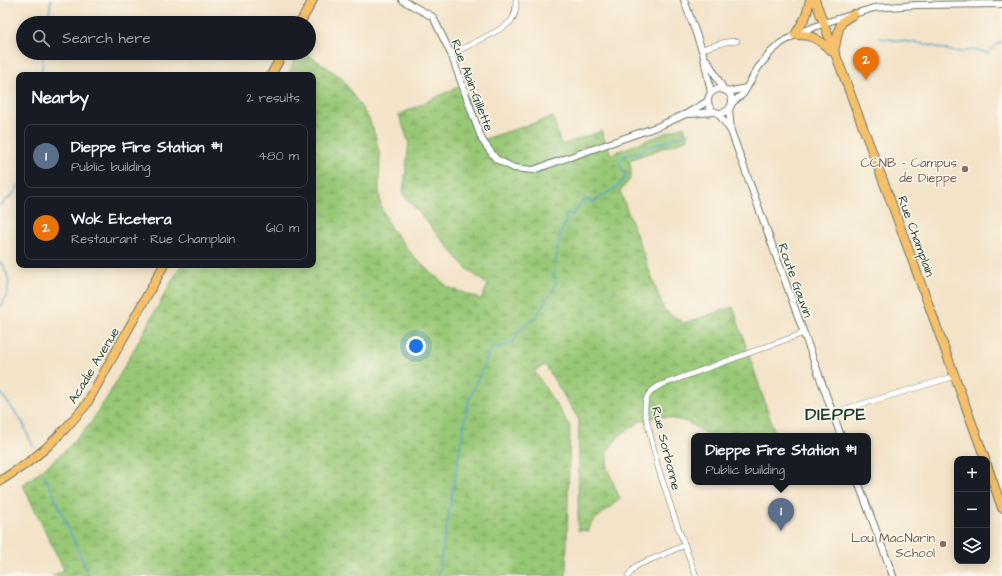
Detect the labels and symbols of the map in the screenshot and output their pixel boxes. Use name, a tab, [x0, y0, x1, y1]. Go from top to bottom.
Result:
street label: Rue Alain-Gillette	[446, 37, 498, 134]
pin: 2	[853, 47, 879, 80]
place label: CCNB - Campus de Dieppe	[860, 154, 957, 187]
marker: CCNB - Campus de Dieppe	[960, 164, 970, 174]
street label: Rue Champlain	[893, 193, 939, 280]
street label: Route Gauvin	[773, 241, 817, 321]
street label: Acadie Avenue	[64, 324, 124, 407]
your location	[406, 336, 426, 356]
district label: DIEPPE	[805, 403, 867, 427]
street label: Rue Sorbonne	[647, 405, 685, 492]
pin: 1	[768, 498, 794, 531]
place label: Lou MacNarin School	[851, 529, 935, 562]
marker: Lou MacNarin School	[938, 539, 948, 549]

